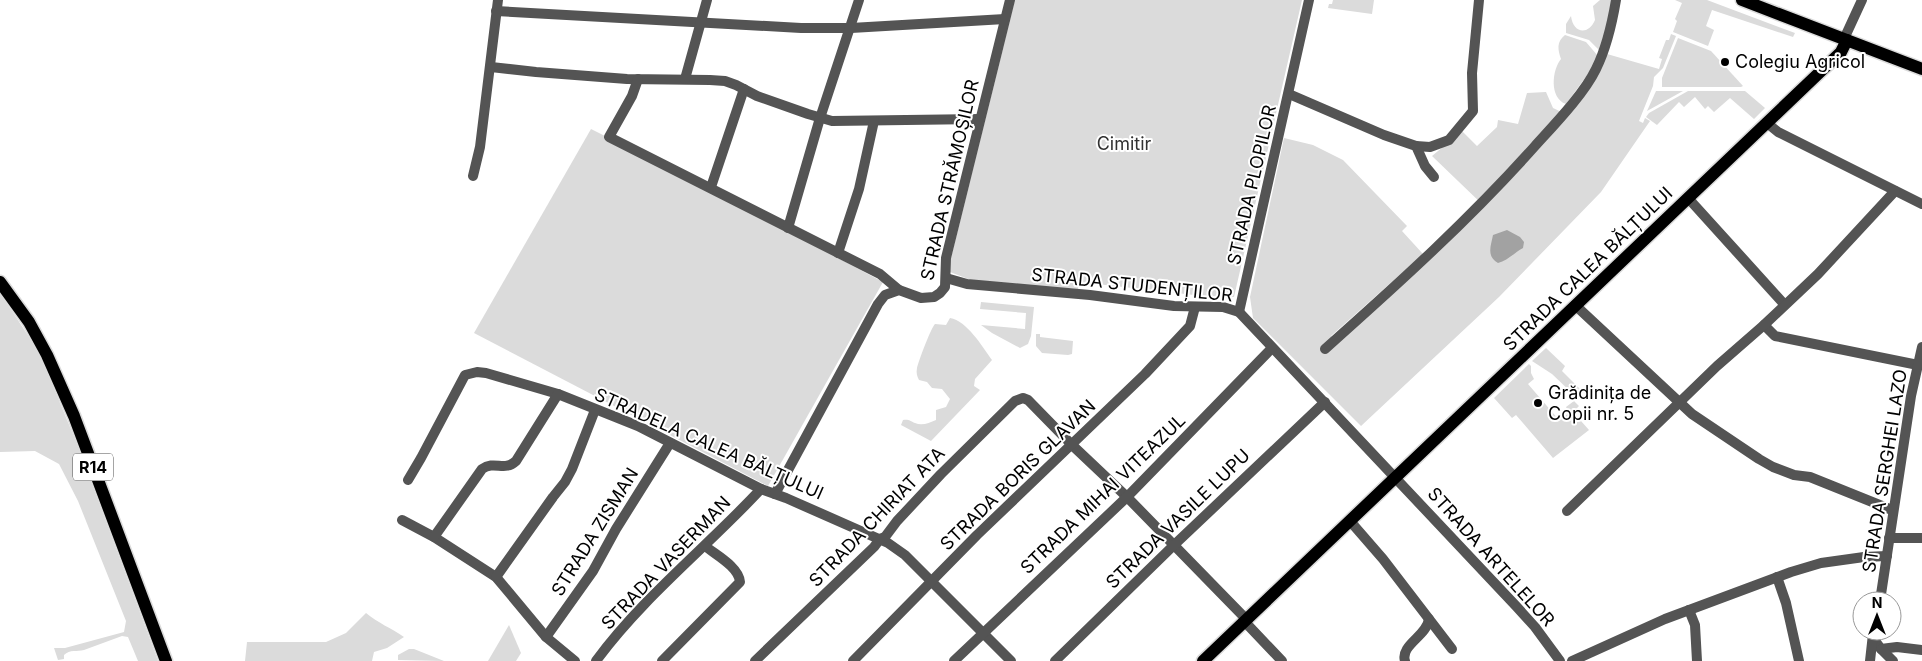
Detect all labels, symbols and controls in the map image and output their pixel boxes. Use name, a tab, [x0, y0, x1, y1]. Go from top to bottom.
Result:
place label: Colegiu Agricol	[1735, 51, 1865, 72]
marker: Colegiu Agricol	[1719, 56, 1731, 68]
street label: STRADA STRĂMOȘILOR	[915, 77, 984, 283]
street label: STRADA PLOPILOR	[1223, 103, 1280, 267]
park label: Cimitir	[1097, 133, 1152, 154]
street label: STRADA CALEA BĂLȚULUI	[1498, 182, 1677, 356]
street label: STRADA STUDENȚILOR	[1030, 263, 1234, 307]
street label: STRADA SERGHEI LAZO	[1858, 368, 1911, 574]
place label: Grădinița de Copii nr. 5	[1548, 382, 1651, 424]
street label: STRADELA CALEA BĂLȚULUI	[591, 383, 827, 505]
street label: STRADA BORIS GLAVAN	[936, 395, 1100, 554]
marker: Grădinița de Copii nr. 5	[1532, 397, 1544, 409]
street label: STRADA MIHAI VITEAZUL	[1016, 409, 1189, 578]
street label: STRADA CHIRIAT ATA	[805, 443, 949, 591]
street label: STRADA VASILE LUPU	[1101, 445, 1254, 593]
road number: R14	[73, 454, 113, 481]
street label: STRADA ZISMAN	[547, 464, 642, 600]
street label: STRADA ARTELELOR	[1424, 483, 1560, 631]
street label: STRADA VASERMAN	[597, 492, 735, 634]
north arrow	[1852, 591, 1902, 641]
text: N	[1872, 594, 1882, 611]

